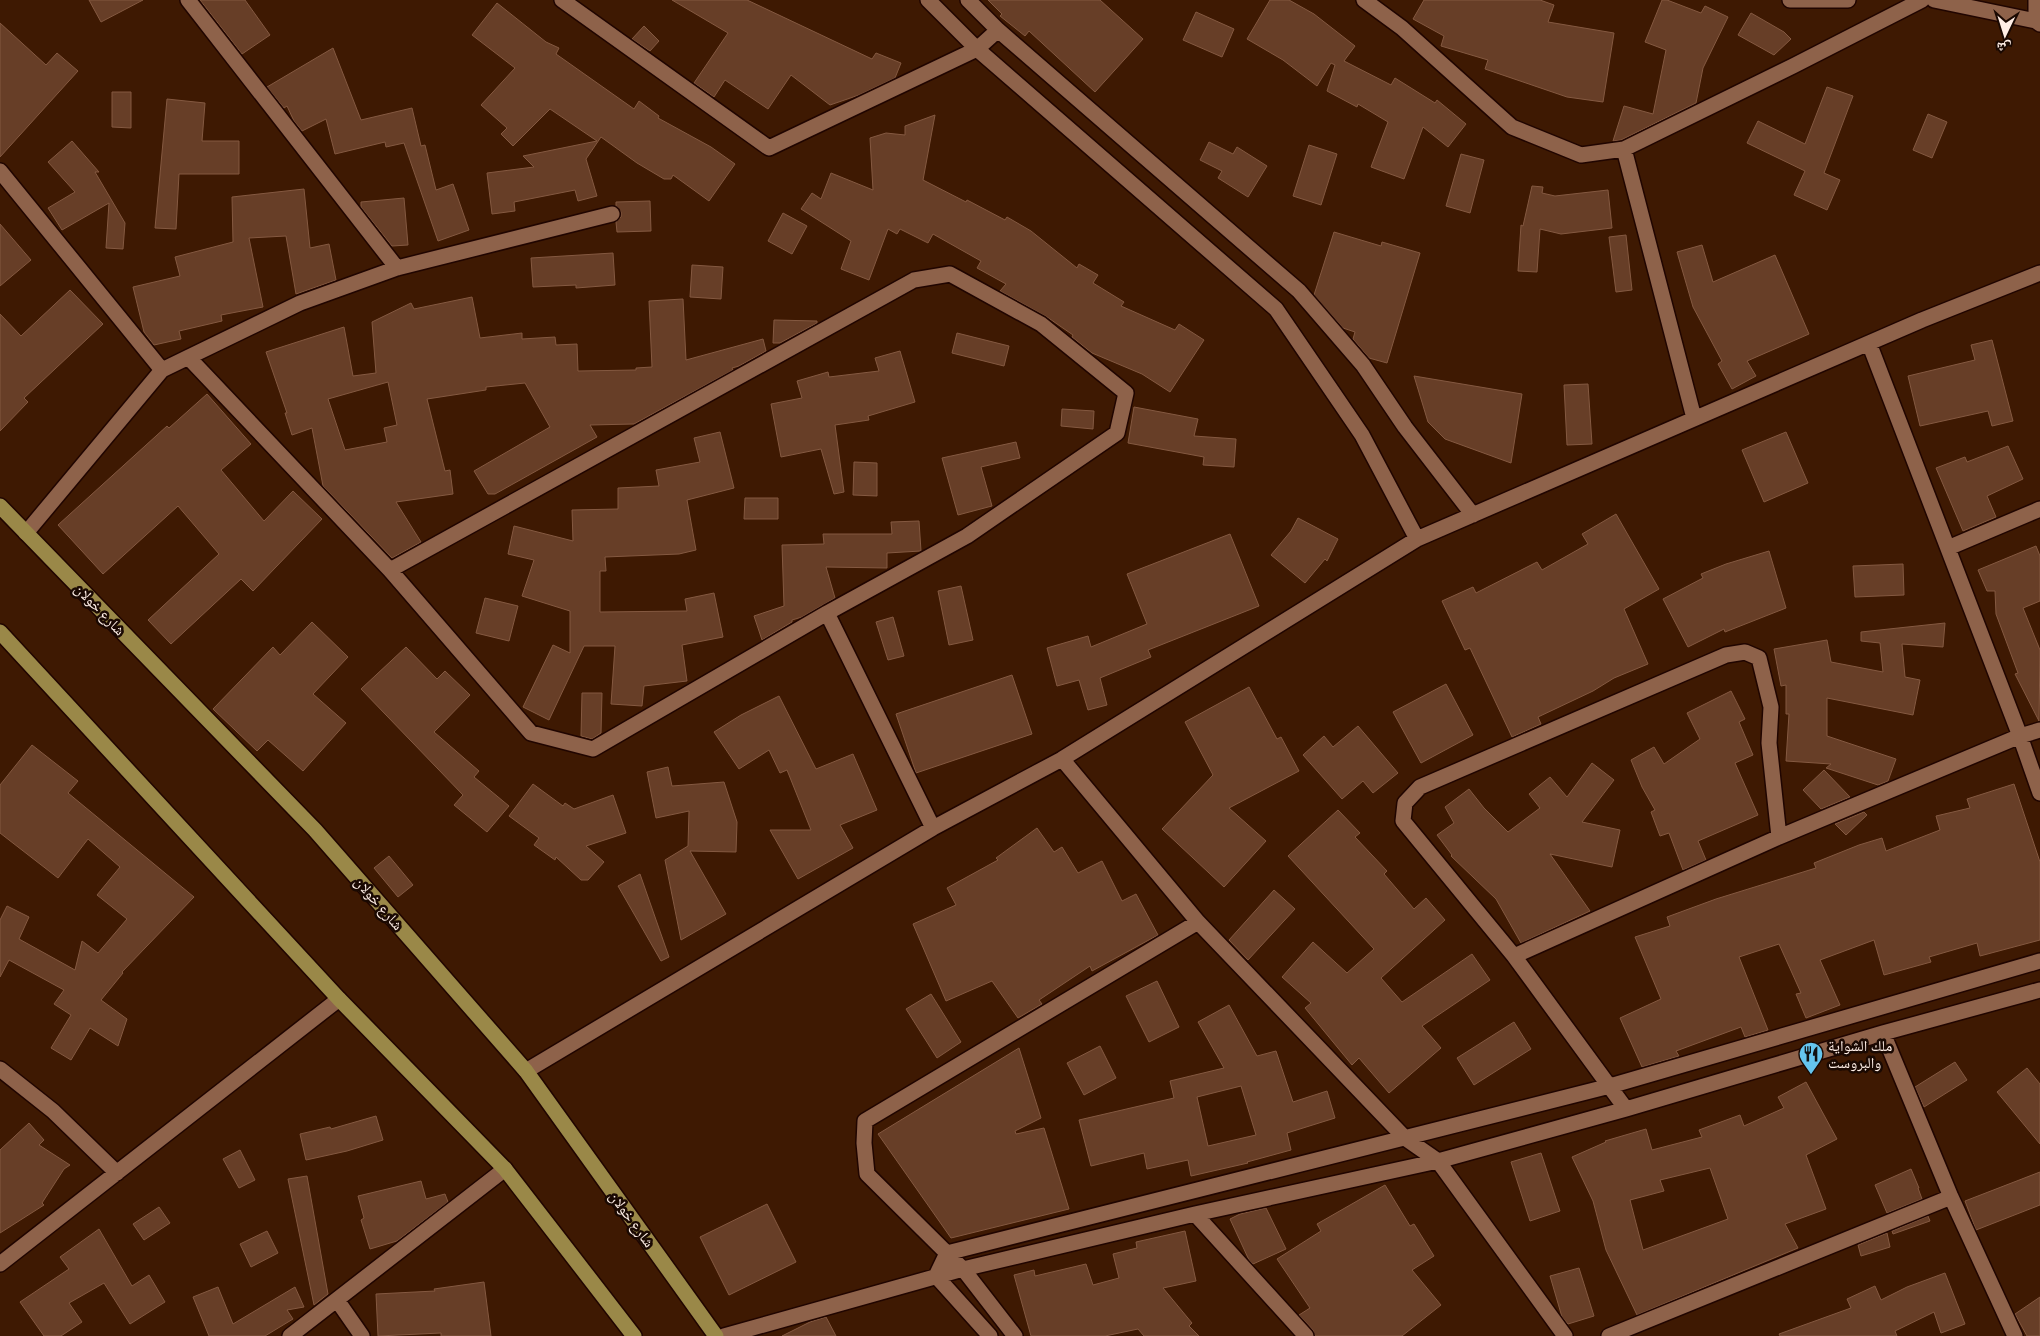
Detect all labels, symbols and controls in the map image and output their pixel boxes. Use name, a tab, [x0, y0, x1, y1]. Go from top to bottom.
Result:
north arrow	[1980, 10, 2030, 60]
text: ش	[1996, 38, 2012, 57]
street label: شارع خولان	[70, 579, 130, 640]
street label: شارع خولان	[350, 872, 408, 935]
place label: ملك الشواية والبروست	[1828, 1036, 1892, 1072]
restaurant icon: ملك الشواية والبروست	[1798, 1041, 1824, 1075]
street label: شارع خولان	[604, 1187, 659, 1252]

